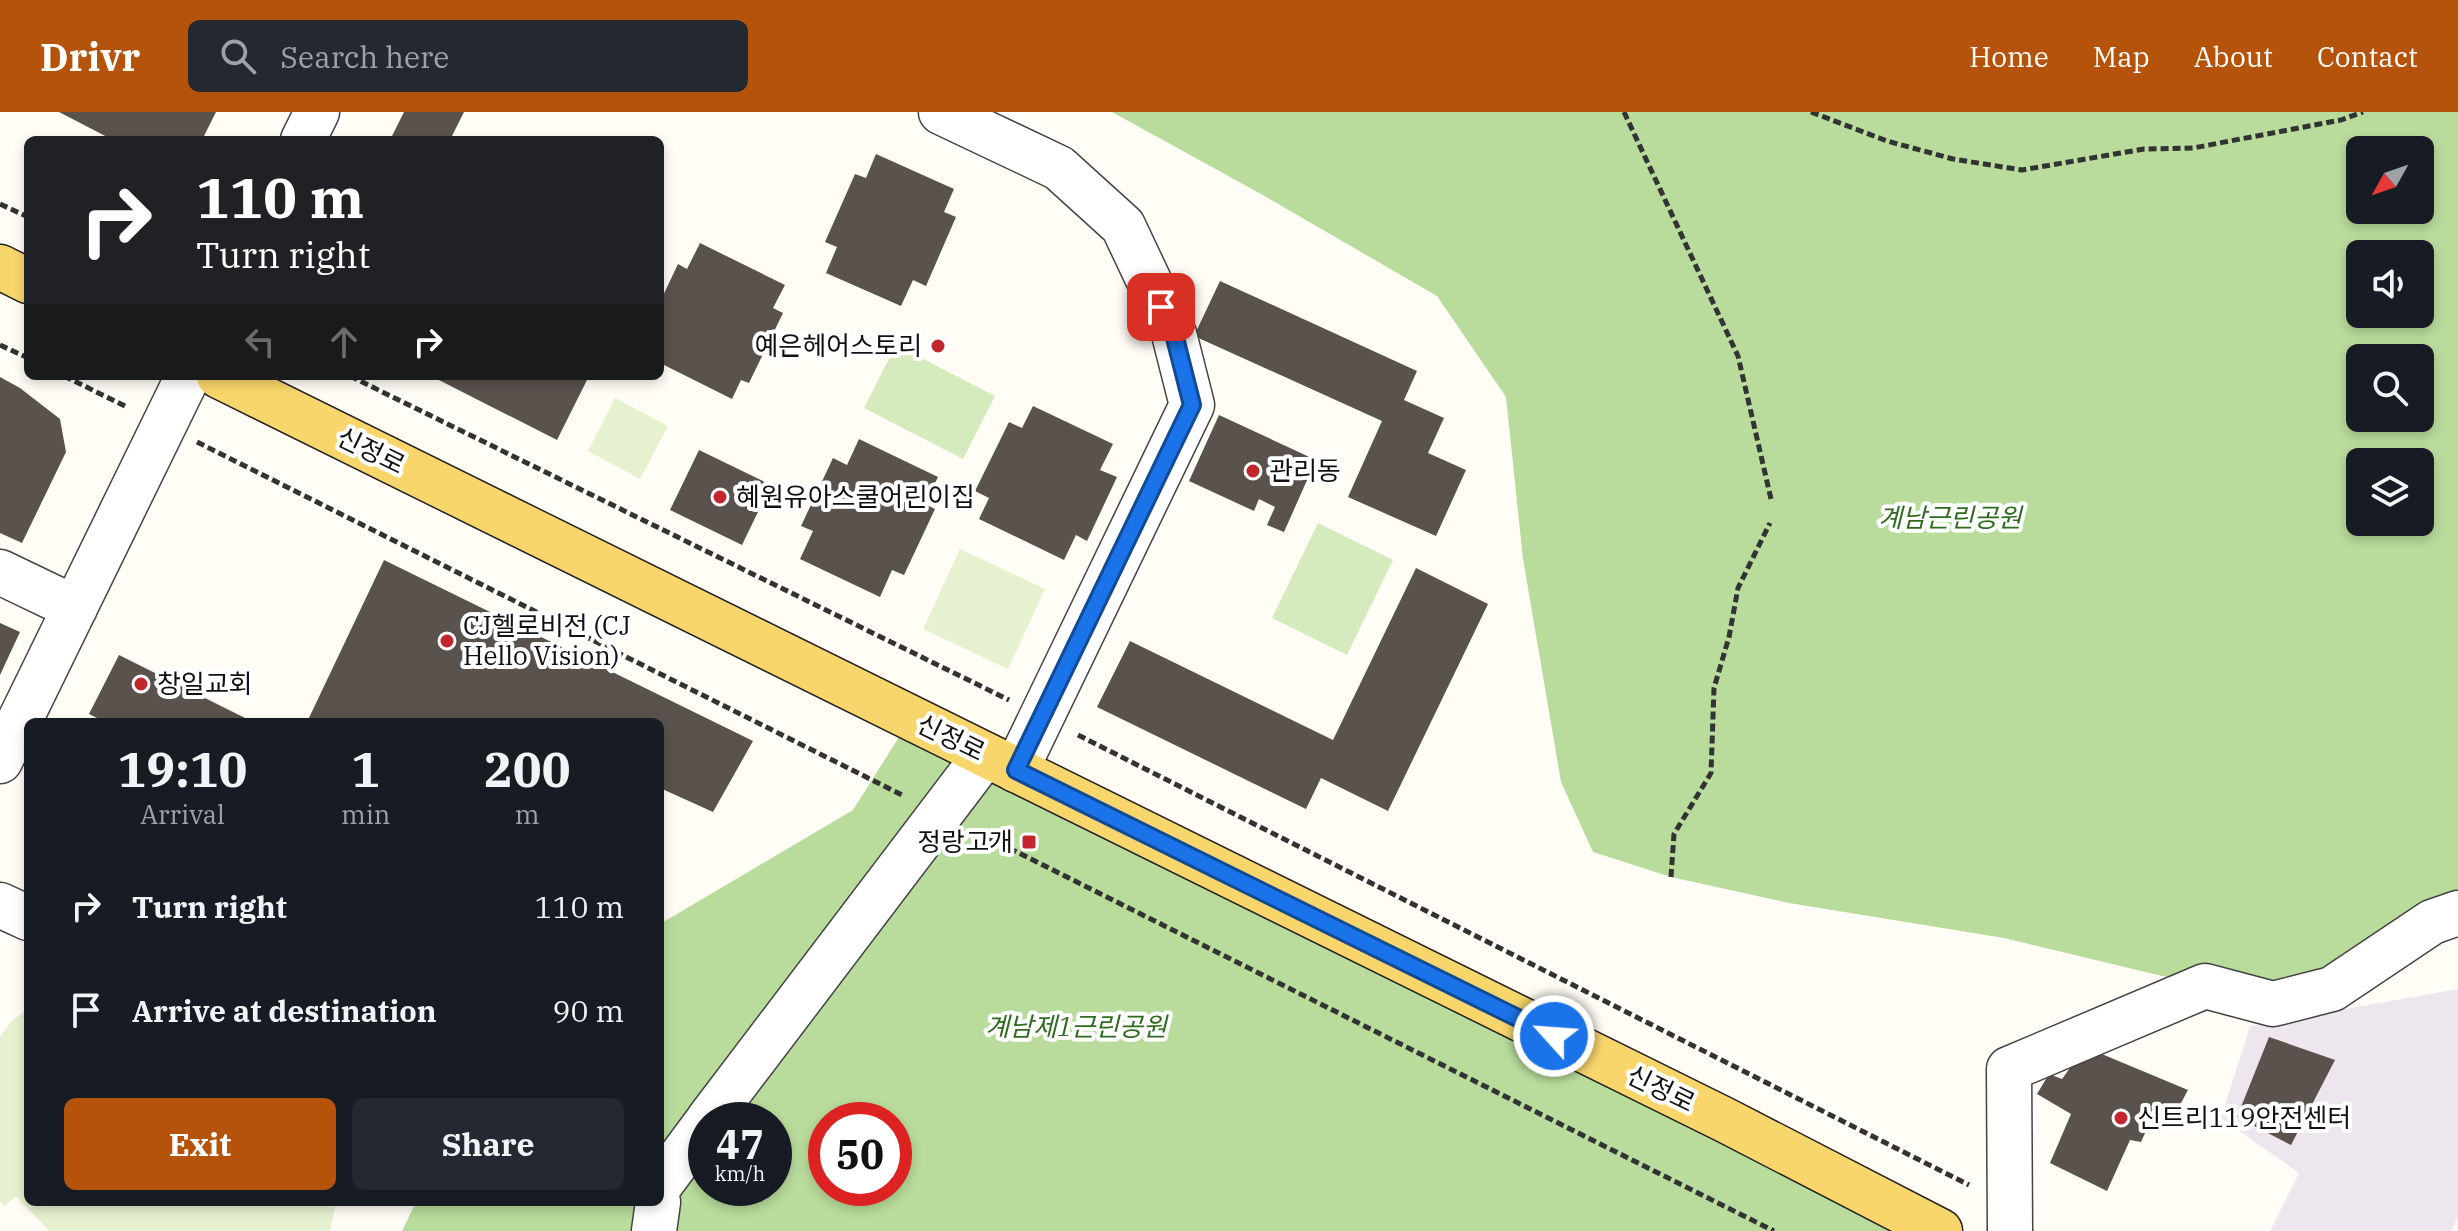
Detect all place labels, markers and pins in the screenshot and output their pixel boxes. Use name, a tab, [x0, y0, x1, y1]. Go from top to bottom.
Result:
pin	[1127, 273, 1195, 341]
place label: 예은헤어스토리	[755, 328, 922, 362]
marker: 예은헤어스토리	[929, 337, 947, 355]
place label: 관리동	[1269, 453, 1341, 487]
marker: 관리동	[1244, 462, 1262, 480]
place label: 혜원유아스쿨어린이집	[736, 479, 975, 513]
marker: 혜원유아스쿨어린이집	[711, 488, 729, 506]
place label: CJ헬로비전 (CJ Hello Vision)	[463, 608, 631, 672]
marker: CJ헬로비전 (CJ Hello Vision)	[438, 632, 456, 650]
place label: 창일교회	[157, 666, 253, 700]
marker: 창일교회	[132, 675, 150, 693]
place label: 정랑고개	[917, 824, 1013, 858]
marker: 정랑고개	[1020, 833, 1038, 851]
place label: 신트리119안전센터	[2137, 1100, 2351, 1134]
marker: 신트리119안전센터	[2112, 1109, 2130, 1127]

